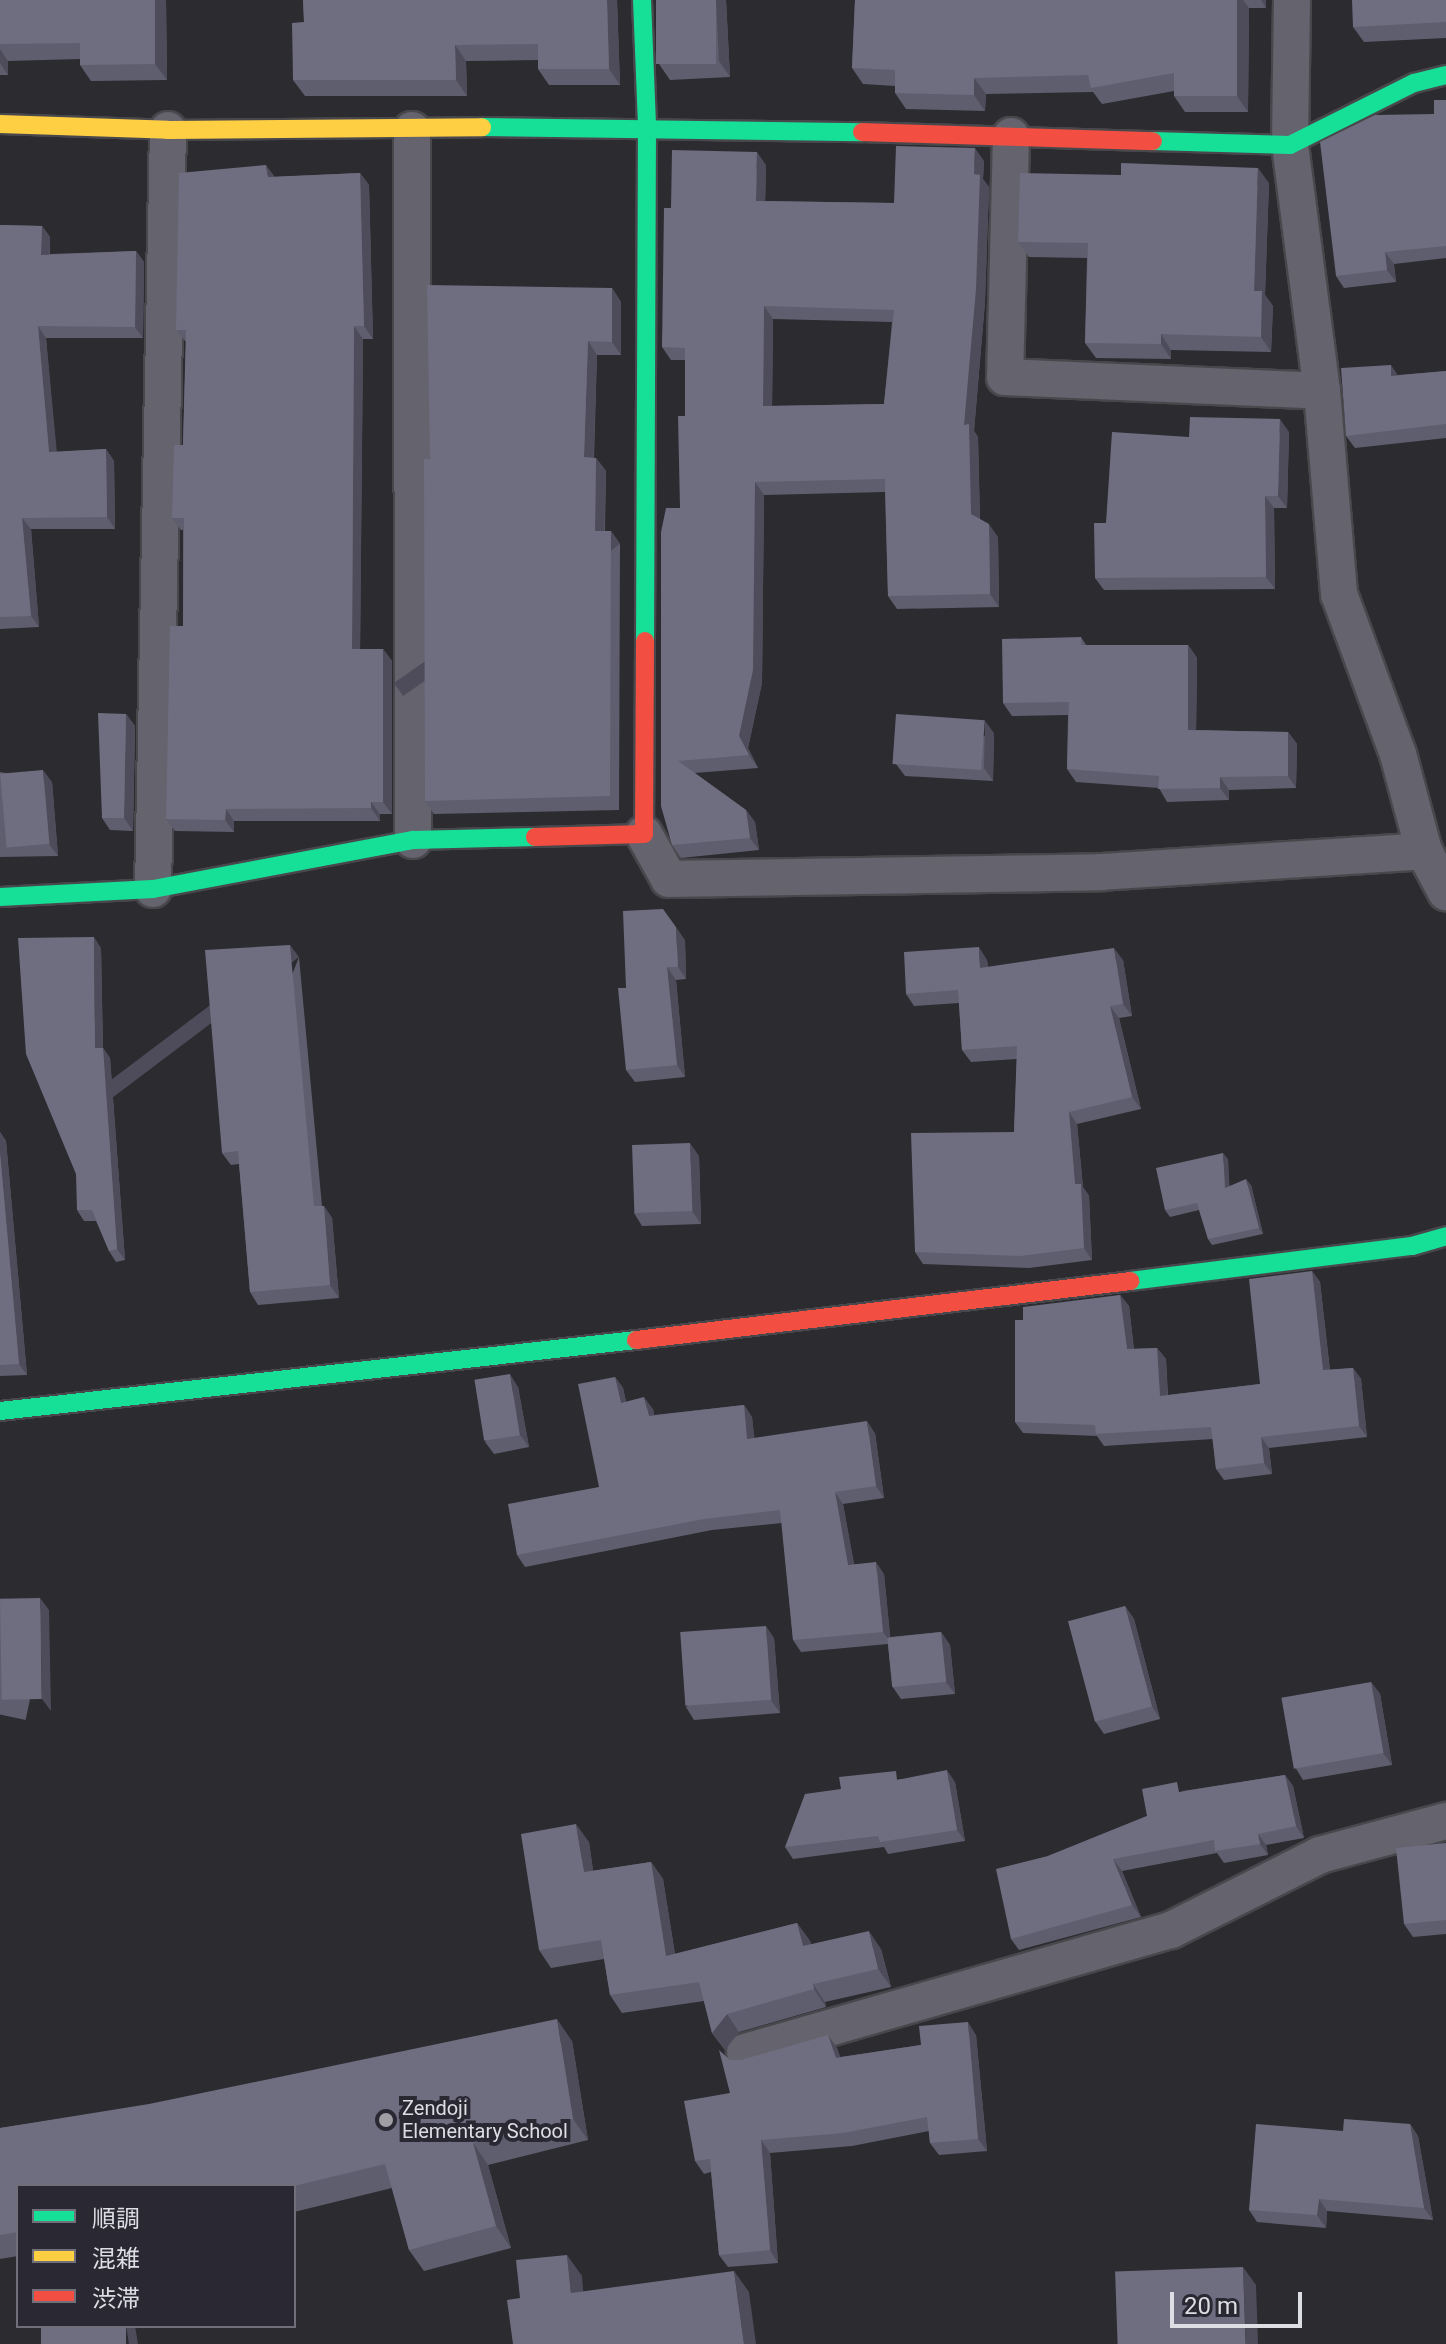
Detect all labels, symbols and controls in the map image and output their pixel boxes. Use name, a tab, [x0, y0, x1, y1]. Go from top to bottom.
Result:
place label: Zendoji Elementary School	[402, 2096, 568, 2143]
marker: Zendoji Elementary School	[377, 2111, 395, 2129]
legend	[16, 2184, 296, 2328]
text: 順調	[92, 2205, 140, 2233]
text: 混雑	[92, 2245, 140, 2273]
scale bar	[1174, 2276, 1306, 2326]
text: 渋滞	[92, 2285, 140, 2313]
text: 20 m	[1184, 2292, 1238, 2320]

